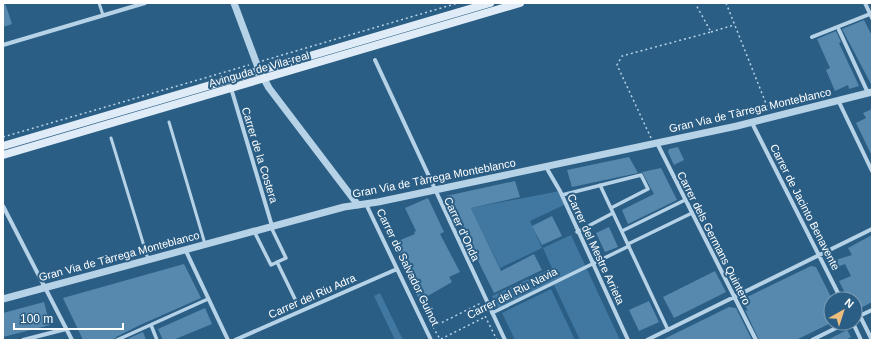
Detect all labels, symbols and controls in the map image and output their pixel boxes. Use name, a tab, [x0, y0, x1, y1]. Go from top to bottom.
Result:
street label: Avinguda de Vila-real	[207, 49, 311, 89]
street label: Gran Via de Tàrrega Monteblanco	[668, 85, 832, 135]
street label: Carrer de la Costera	[240, 106, 281, 205]
street label: Carrer de Jacinto Benavente	[768, 142, 842, 272]
street label: Gran Via de Tàrrega Monteblanco	[351, 156, 517, 200]
street label: Carrer dels Germans Quintero	[675, 169, 753, 307]
street label: Carrer del Mestre Arrieta	[565, 192, 627, 307]
street label: Carrer d'Onda	[442, 195, 482, 264]
street label: Carrer de Salvador Guinot	[374, 207, 442, 327]
street label: Gran Via de Tàrrega Monteblanco	[37, 229, 201, 283]
street label: Carrer del Riu Navia	[465, 265, 560, 321]
street label: Carrer del Riu Adra	[267, 271, 358, 321]
north arrow	[823, 291, 863, 331]
text: N	[842, 296, 856, 310]
scale bar	[14, 305, 123, 331]
text: 100 m	[20, 312, 53, 326]

